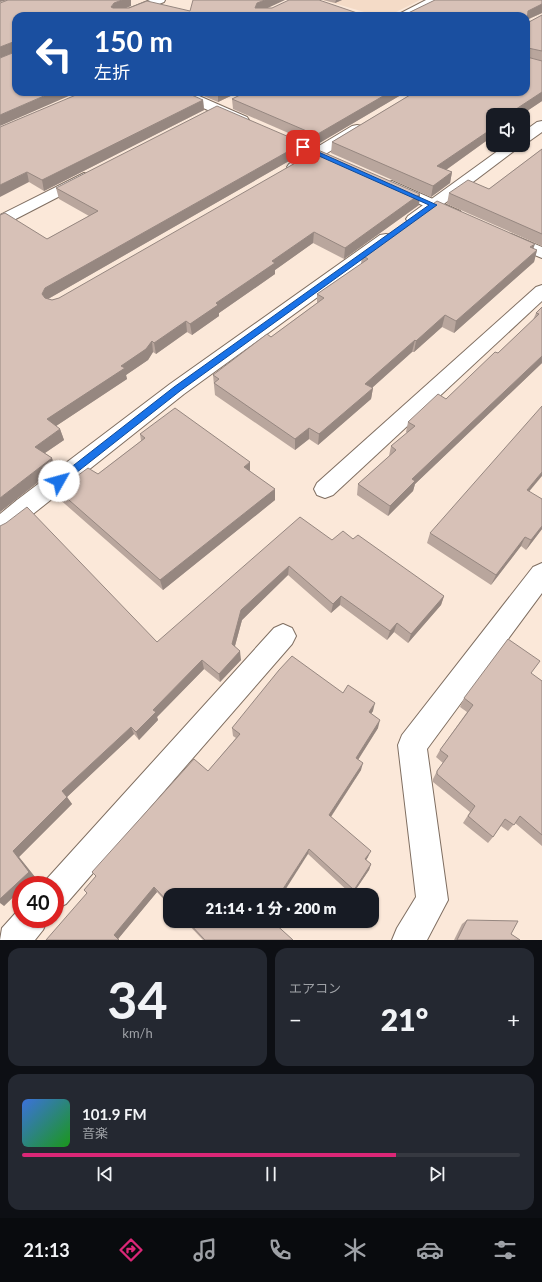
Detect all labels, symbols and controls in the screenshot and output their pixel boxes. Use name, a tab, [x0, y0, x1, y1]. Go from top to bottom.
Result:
text: 150 m	[94, 24, 173, 58]
icon: left	[28, 28, 80, 80]
text: 左折	[94, 61, 130, 83]
map controls	[486, 108, 530, 152]
button: sound	[486, 108, 530, 152]
pin	[286, 130, 320, 164]
icon: arrive	[292, 136, 314, 158]
position arrow	[38, 460, 80, 502]
speed limit sign: 40	[12, 876, 64, 928]
text: 21:14 · 1 分 · 200 m	[206, 899, 336, 917]
text: 34	[107, 968, 168, 1030]
text: エアコン	[289, 980, 341, 996]
text: 21°	[381, 1001, 428, 1037]
text: −	[289, 1006, 302, 1033]
text: +	[507, 1006, 520, 1033]
text: km/h	[122, 1025, 153, 1041]
text: 101.9 FM	[82, 1105, 147, 1123]
text: 音楽	[82, 1125, 108, 1141]
icon: previous	[94, 1163, 116, 1185]
icon: pause	[260, 1163, 282, 1185]
icon: next	[426, 1163, 448, 1185]
icon: directions	[117, 1236, 145, 1264]
icon: music	[191, 1236, 219, 1264]
icon: phone	[266, 1236, 294, 1264]
icon: climate	[341, 1236, 369, 1264]
icon: car	[416, 1236, 444, 1264]
icon: filters	[491, 1236, 519, 1264]
text: 21:13	[23, 1239, 70, 1261]

